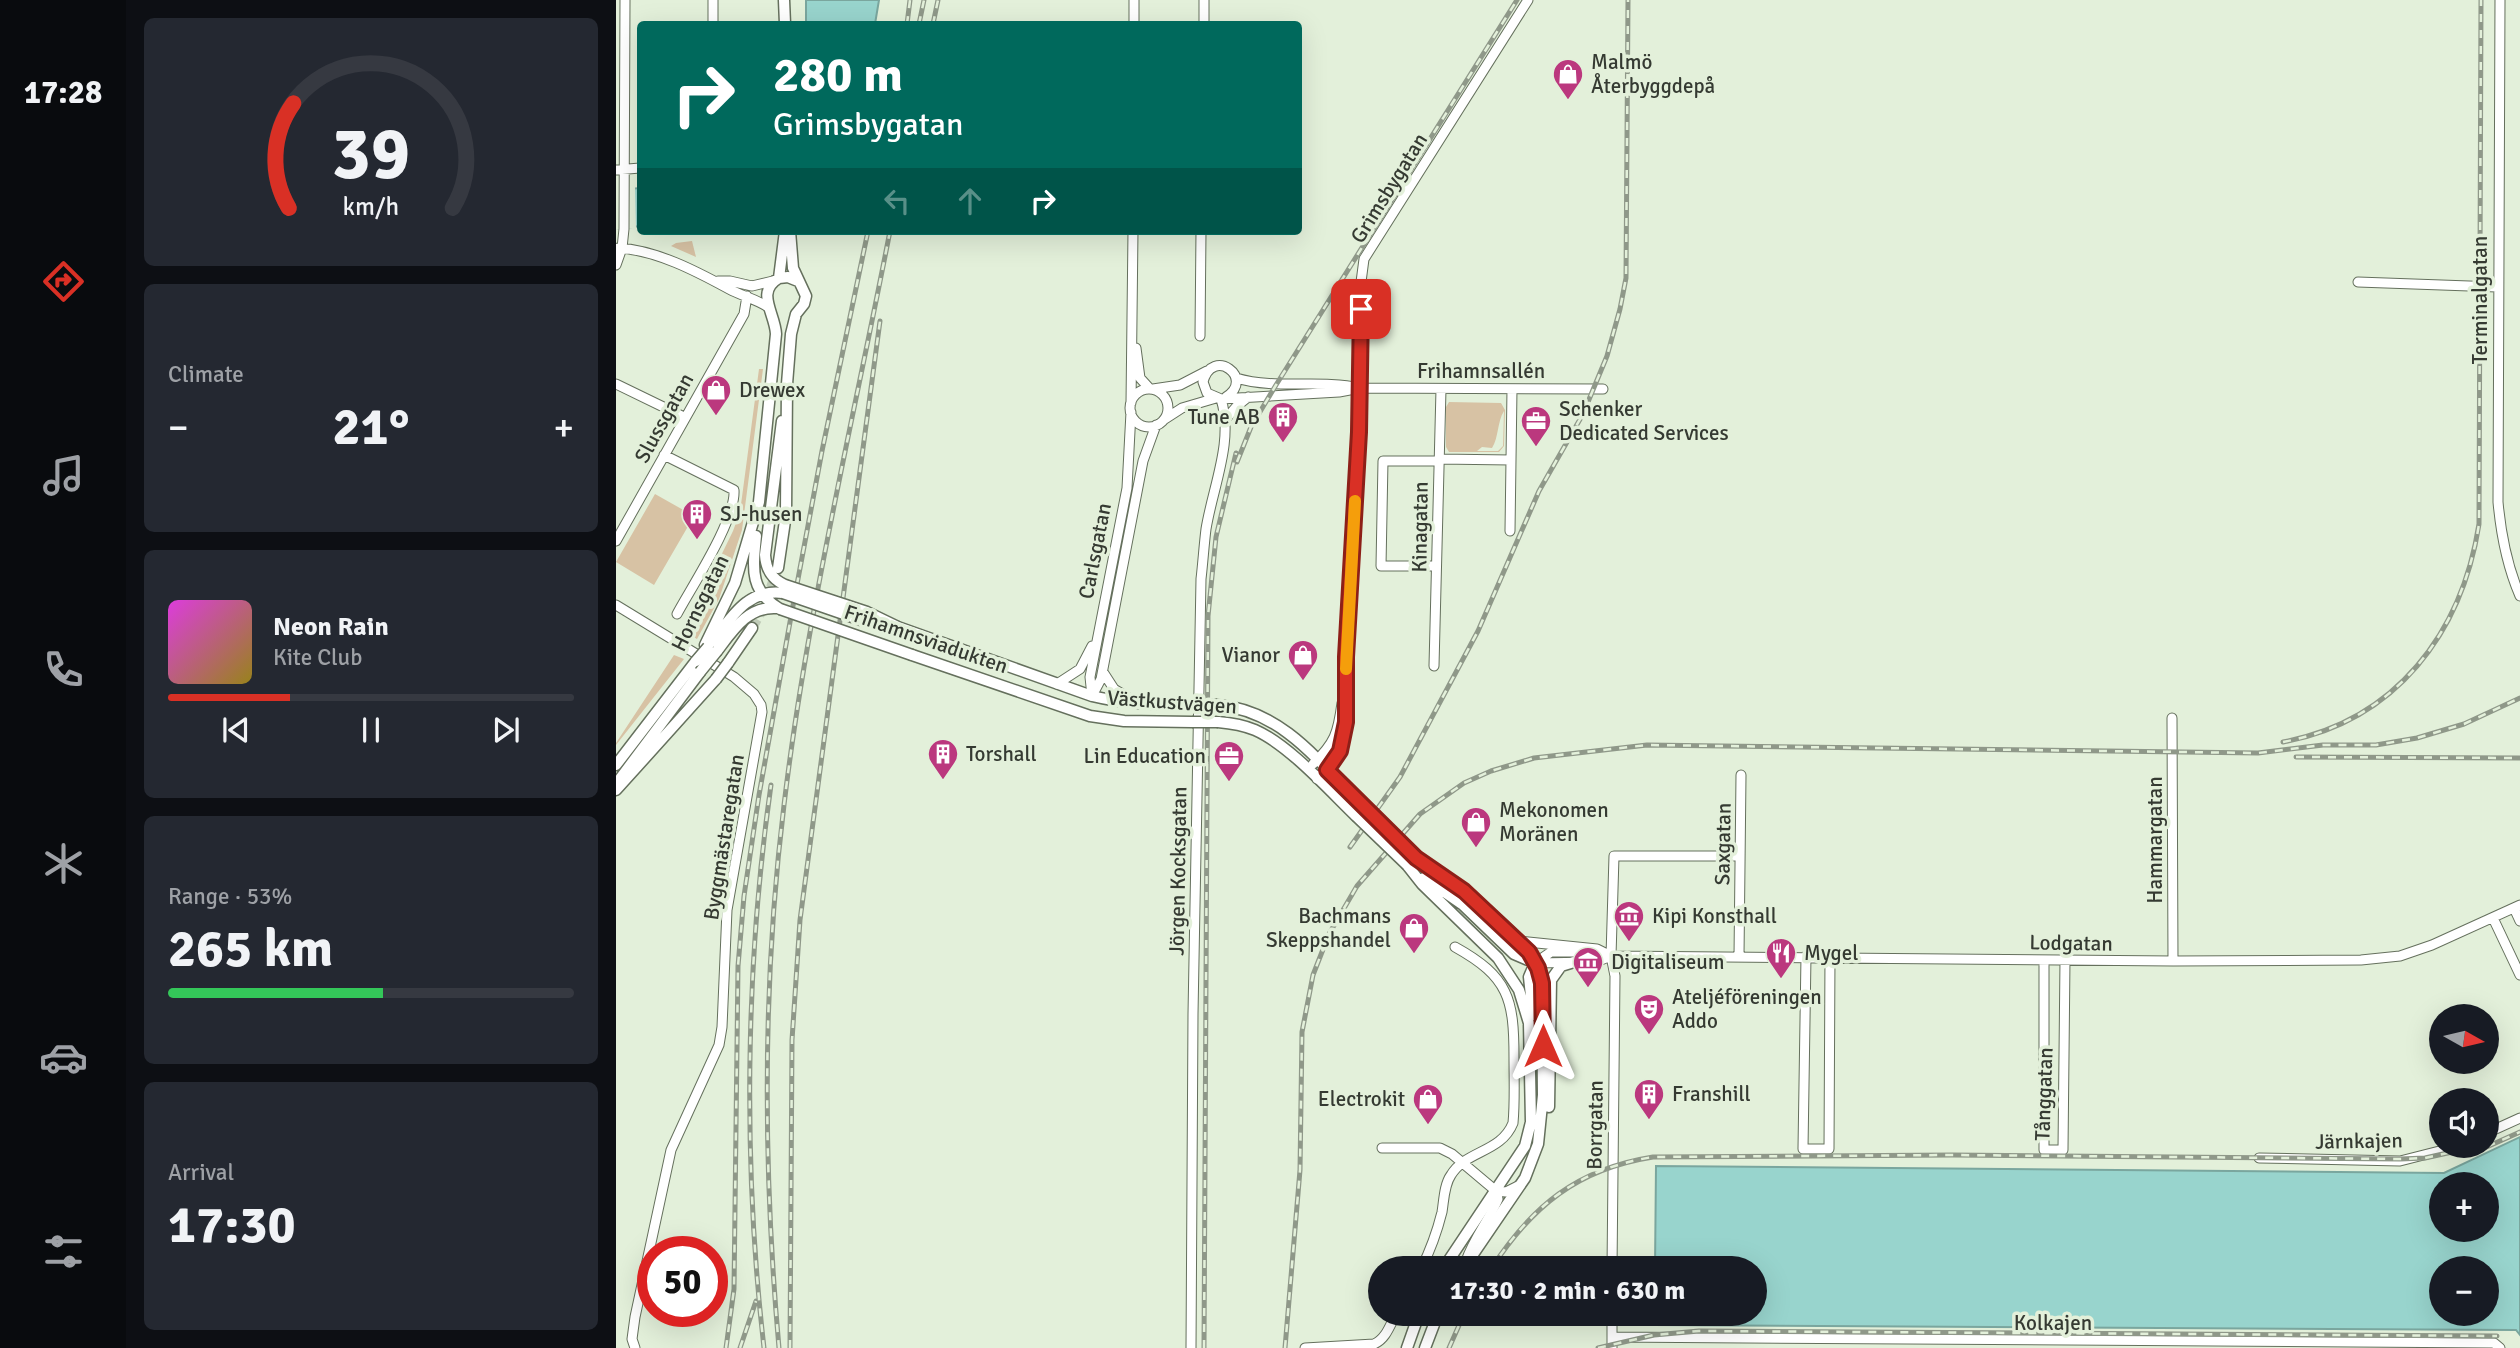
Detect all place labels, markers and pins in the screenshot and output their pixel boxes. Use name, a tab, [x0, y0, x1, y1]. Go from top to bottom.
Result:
place label: Malmö Återbyggdepå	[1591, 49, 1715, 99]
shop icon: Malmö Återbyggdepå	[1551, 57, 1585, 101]
pin	[1331, 279, 1391, 339]
shop icon: Drewex	[699, 373, 733, 417]
place label: Drewex	[739, 377, 806, 403]
place label: Schenker Dedicated Services	[1559, 396, 1729, 446]
building icon: Tune AB	[1266, 400, 1300, 444]
place label: Tune AB	[1188, 404, 1260, 430]
office icon: Schenker Dedicated Services	[1519, 404, 1553, 448]
building icon: SJ-husen	[680, 497, 714, 541]
place label: SJ-husen	[720, 501, 803, 527]
shop icon: Vianor	[1286, 638, 1320, 682]
place label: Vianor	[1221, 642, 1280, 668]
building icon: Torshall	[926, 737, 960, 781]
office icon: Lin Education	[1212, 739, 1246, 783]
place label: Torshall	[966, 741, 1037, 767]
place label: Lin Education	[1084, 743, 1206, 769]
place label: Mekonomen Moränen	[1499, 797, 1609, 847]
shop icon: Mekonomen Moränen	[1459, 805, 1493, 849]
museum icon: Kipi Konsthall	[1612, 899, 1646, 943]
place label: Bachmans Skeppshandel	[1266, 903, 1391, 953]
place label: Kipi Konsthall	[1652, 903, 1777, 929]
shop icon: Bachmans Skeppshandel	[1397, 911, 1431, 955]
restaurant icon: Mygel	[1764, 936, 1798, 980]
place label: Mygel	[1804, 940, 1858, 966]
museum icon: Digitaliseum	[1571, 945, 1605, 989]
place label: Digitaliseum	[1611, 949, 1725, 975]
place label: Ateljéföreningen Addo	[1672, 984, 1822, 1034]
theatre icon: Ateljéföreningen Addo	[1632, 992, 1666, 1036]
building icon: Franshill	[1632, 1077, 1666, 1121]
place label: Franshill	[1672, 1081, 1751, 1107]
shop icon: Electrokit	[1411, 1082, 1445, 1126]
place label: Electrokit	[1318, 1086, 1405, 1112]

